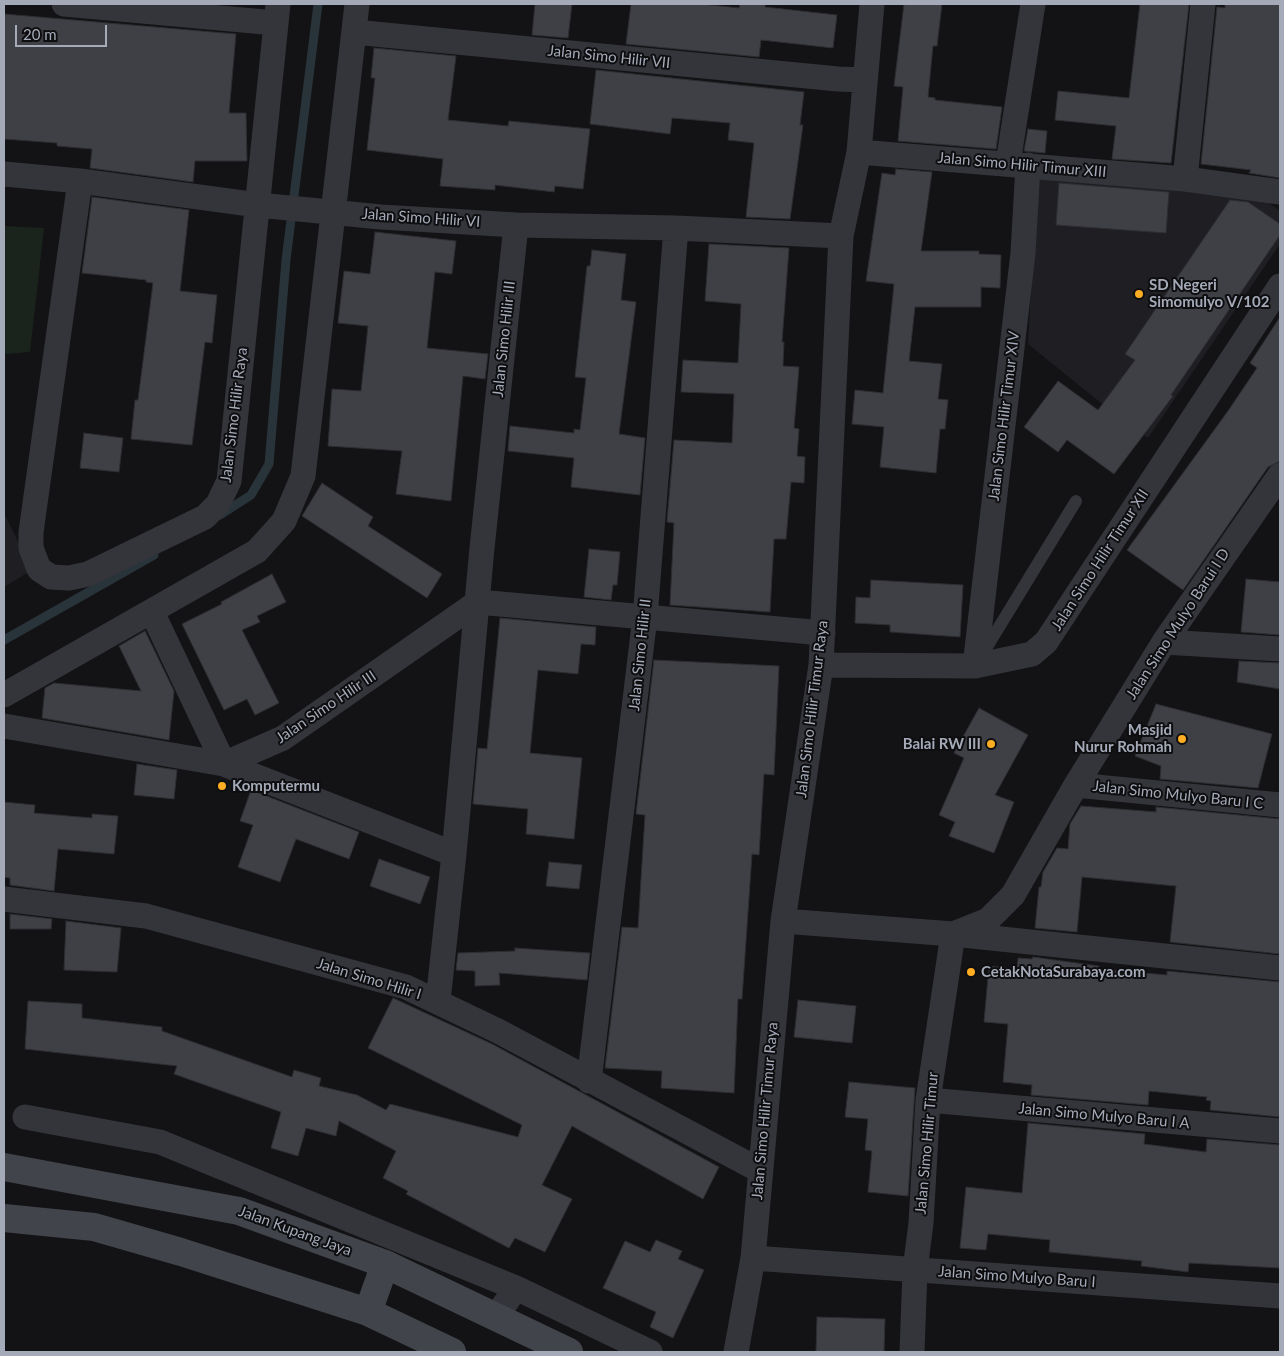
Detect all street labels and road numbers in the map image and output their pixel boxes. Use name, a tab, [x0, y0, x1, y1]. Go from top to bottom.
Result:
street label: Jalan Simo Hilir VII	[547, 42, 671, 72]
street label: Jalan Simo Hilir Timur XIII	[937, 149, 1107, 181]
street label: Jalan Simo Hilir VI	[361, 205, 481, 231]
street label: Jalan Simo Hilir III	[489, 280, 519, 398]
street label: Jalan Simo Hilir Timur XIV	[985, 330, 1023, 502]
street label: Jalan Simo Hilir Raya	[217, 346, 251, 484]
street label: Jalan Simo Hilir Timur XII	[1048, 486, 1152, 634]
street label: Jalan Simo Mulyo Barui I D	[1122, 545, 1234, 703]
street label: Jalan Simo Hilir II	[625, 598, 655, 712]
street label: Jalan Simo Hilir Timur Raya	[792, 619, 832, 799]
street label: Jalan Simo Hilir III	[272, 667, 380, 747]
street label: Jalan Simo Mulyo Baru I C	[1092, 777, 1264, 813]
street label: Jalan Simo Hilir I	[314, 955, 424, 1003]
street label: Jalan Simo Hilir Timur Raya	[748, 1021, 782, 1201]
street label: Jalan Simo Hilir Timur	[912, 1071, 942, 1215]
street label: Jalan Simo Mulyo Baru I A	[1018, 1100, 1190, 1132]
street label: Jalan Kupang Jaya	[236, 1202, 354, 1260]
street label: Jalan Simo Mulyo Baru I	[938, 1263, 1096, 1291]

